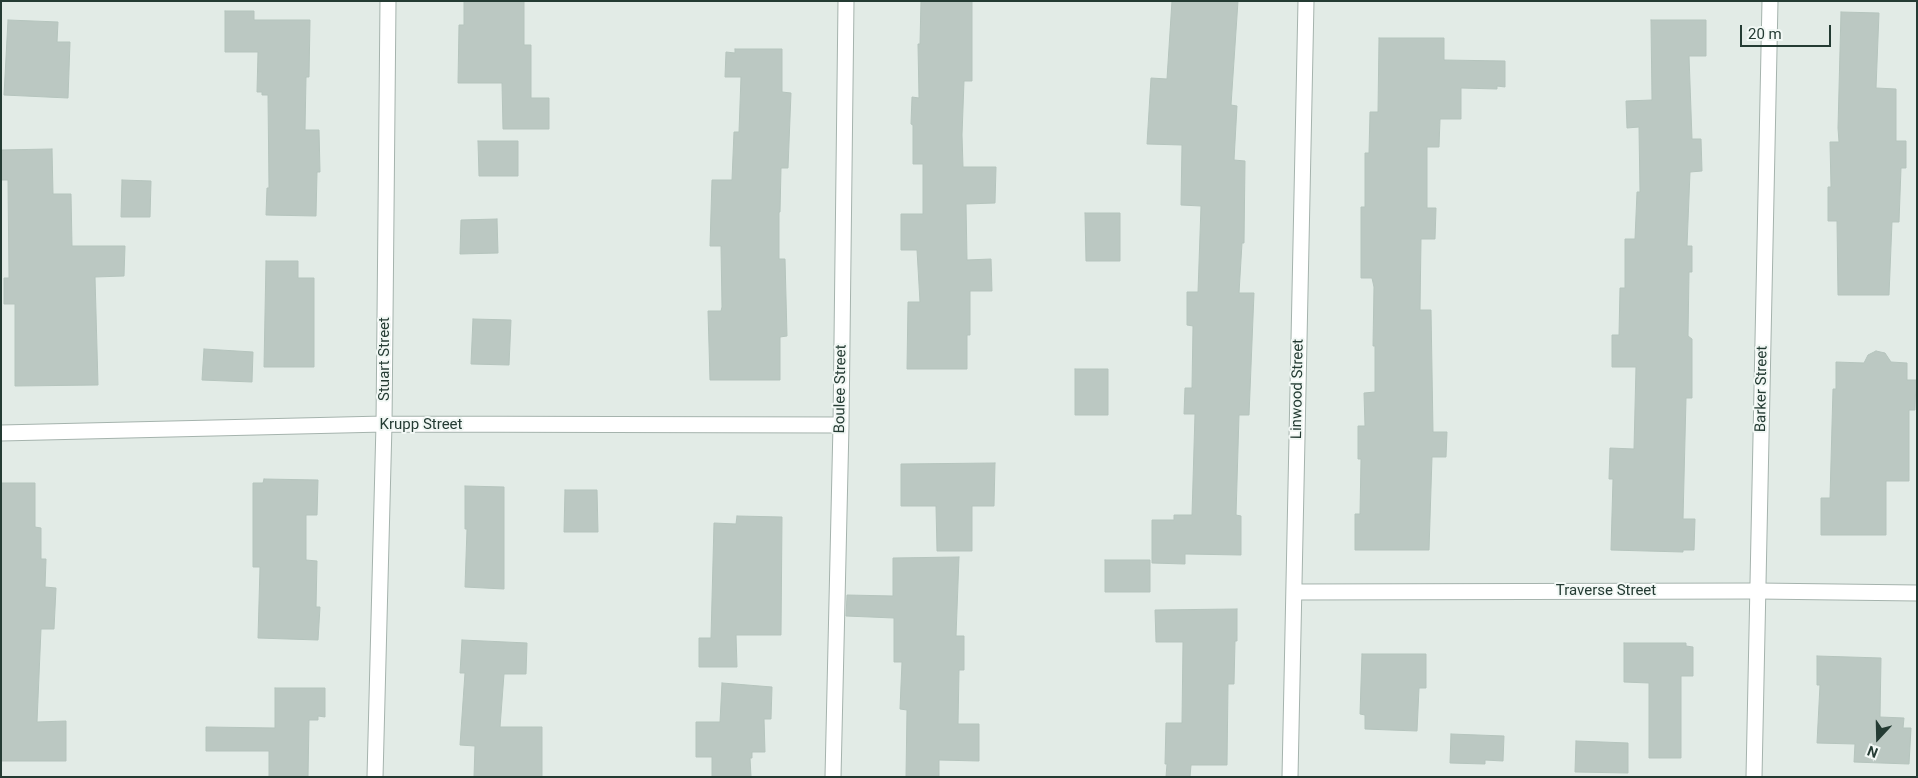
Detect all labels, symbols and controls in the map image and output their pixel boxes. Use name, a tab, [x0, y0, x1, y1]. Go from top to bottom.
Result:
scale bar	[1743, 15, 1834, 47]
text: 20 m	[1748, 25, 1782, 43]
street label: Stuart Street	[376, 317, 394, 401]
street label: Linwood Street	[1288, 339, 1308, 439]
street label: Boulee Street	[831, 344, 851, 434]
street label: Barker Street	[1752, 346, 1772, 432]
street label: Krupp Street	[380, 416, 462, 434]
street label: Traverse Street	[1556, 582, 1656, 600]
north arrow	[1853, 713, 1903, 763]
text: N	[1865, 743, 1880, 761]

